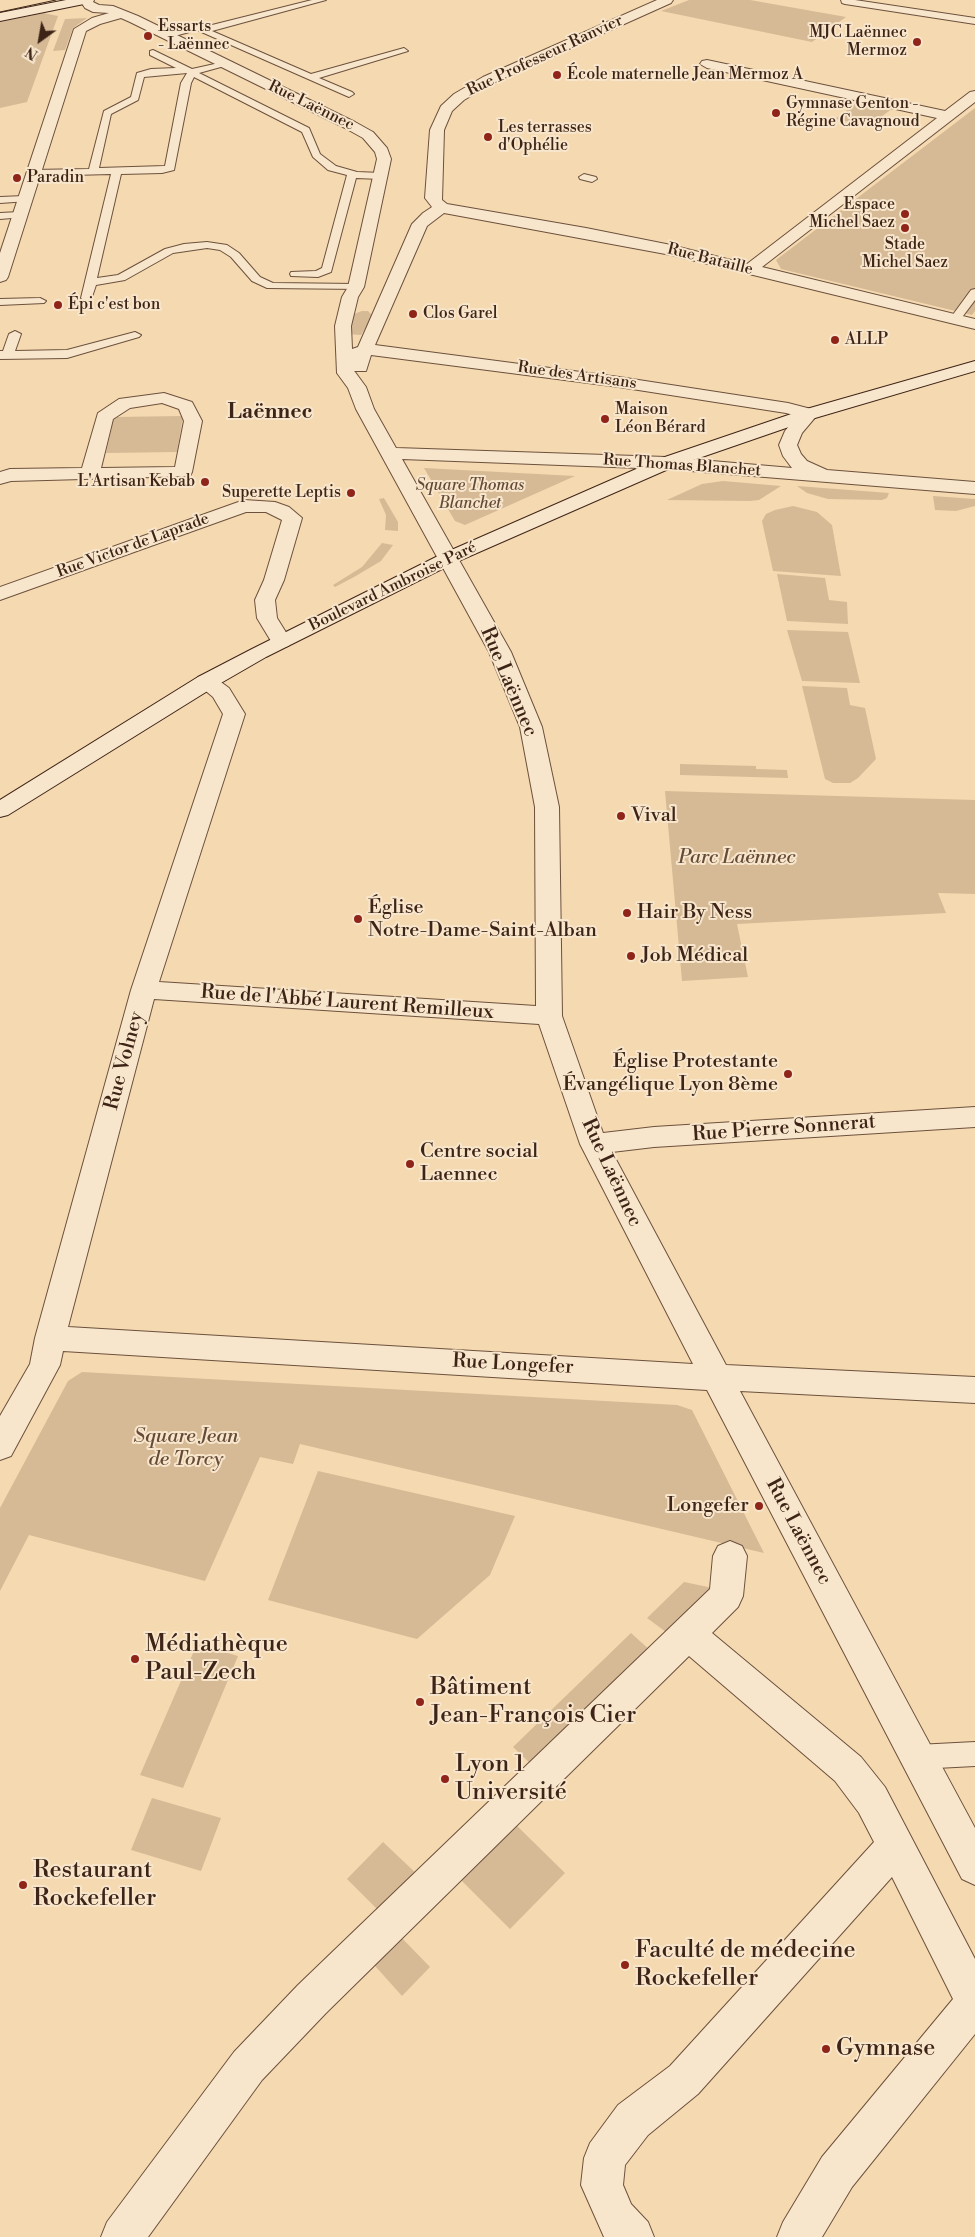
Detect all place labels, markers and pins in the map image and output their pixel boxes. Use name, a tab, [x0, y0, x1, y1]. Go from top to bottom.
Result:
place label: Essarts - Laënnec	[158, 17, 230, 55]
place label: MJC Laënnec Mermoz	[809, 23, 907, 61]
marker: Essarts - Laënnec	[142, 30, 154, 42]
marker: MJC Laënnec Mermoz	[911, 36, 923, 48]
place label: École maternelle Jean Mermoz A	[567, 65, 803, 85]
marker: École maternelle Jean Mermoz A	[551, 69, 563, 81]
place label: Gymnase Genton - Régine Cavagnoud	[786, 94, 919, 132]
marker: Gymnase Genton - Régine Cavagnoud	[770, 107, 782, 119]
place label: Les terrasses d'Ophélie	[498, 118, 592, 156]
marker: Les terrasses d'Ophélie	[482, 131, 494, 143]
place label: Paradin	[27, 168, 84, 188]
marker: Paradin	[11, 172, 23, 184]
place label: Espace Michel Saez	[809, 195, 895, 233]
marker: Espace Michel Saez	[899, 208, 911, 220]
marker: Stade Michel Saez	[899, 222, 911, 234]
place label: Stade Michel Saez	[862, 235, 948, 273]
place label: Épi c'est bon	[68, 295, 160, 315]
marker: Épi c'est bon	[52, 299, 64, 311]
place label: Clos Garel	[423, 304, 498, 324]
marker: Clos Garel	[407, 308, 419, 320]
place label: ALLP	[845, 330, 888, 350]
marker: ALLP	[829, 334, 841, 346]
place label: Maison Léon Bérard	[615, 400, 706, 438]
marker: Maison Léon Bérard	[599, 413, 611, 425]
place label: L'Artisan Kebab	[78, 472, 195, 492]
marker: L'Artisan Kebab	[199, 476, 211, 488]
place label: Superette Leptis	[222, 483, 341, 503]
marker: Superette Leptis	[345, 487, 357, 499]
place label: Vival	[631, 804, 677, 828]
marker: Vival	[615, 810, 627, 822]
place label: Église Notre-Dame-Saint-Alban	[368, 896, 597, 943]
place label: Hair By Ness	[637, 901, 752, 925]
marker: Hair By Ness	[621, 907, 633, 919]
marker: Église Notre-Dame-Saint-Alban	[352, 913, 364, 925]
place label: Job Médical	[641, 944, 748, 968]
marker: Job Médical	[625, 950, 637, 962]
place label: Église Protestante Évangélique Lyon 8ème	[563, 1050, 778, 1097]
marker: Église Protestante Évangélique Lyon 8ème	[782, 1068, 794, 1080]
place label: Centre social Laennec	[420, 1140, 538, 1187]
marker: Centre social Laennec	[404, 1158, 416, 1170]
place label: Longefer	[667, 1494, 749, 1518]
marker: Longefer	[753, 1500, 765, 1512]
place label: Médiathèque Paul-Zech	[145, 1631, 288, 1687]
marker: Médiathèque Paul-Zech	[129, 1653, 141, 1665]
place label: Bâtiment Jean-François Cier	[430, 1674, 636, 1730]
marker: Bâtiment Jean-François Cier	[414, 1696, 426, 1708]
place label: Lyon 1 Université	[455, 1751, 567, 1807]
marker: Lyon 1 Université	[439, 1773, 451, 1785]
place label: Restaurant Rockefeller	[33, 1857, 156, 1913]
marker: Restaurant Rockefeller	[17, 1879, 29, 1891]
place label: Faculté de médecine Rockefeller	[635, 1937, 856, 1993]
marker: Faculté de médecine Rockefeller	[619, 1959, 631, 1971]
place label: Gymnase	[836, 2035, 935, 2063]
marker: Gymnase	[820, 2043, 832, 2055]

